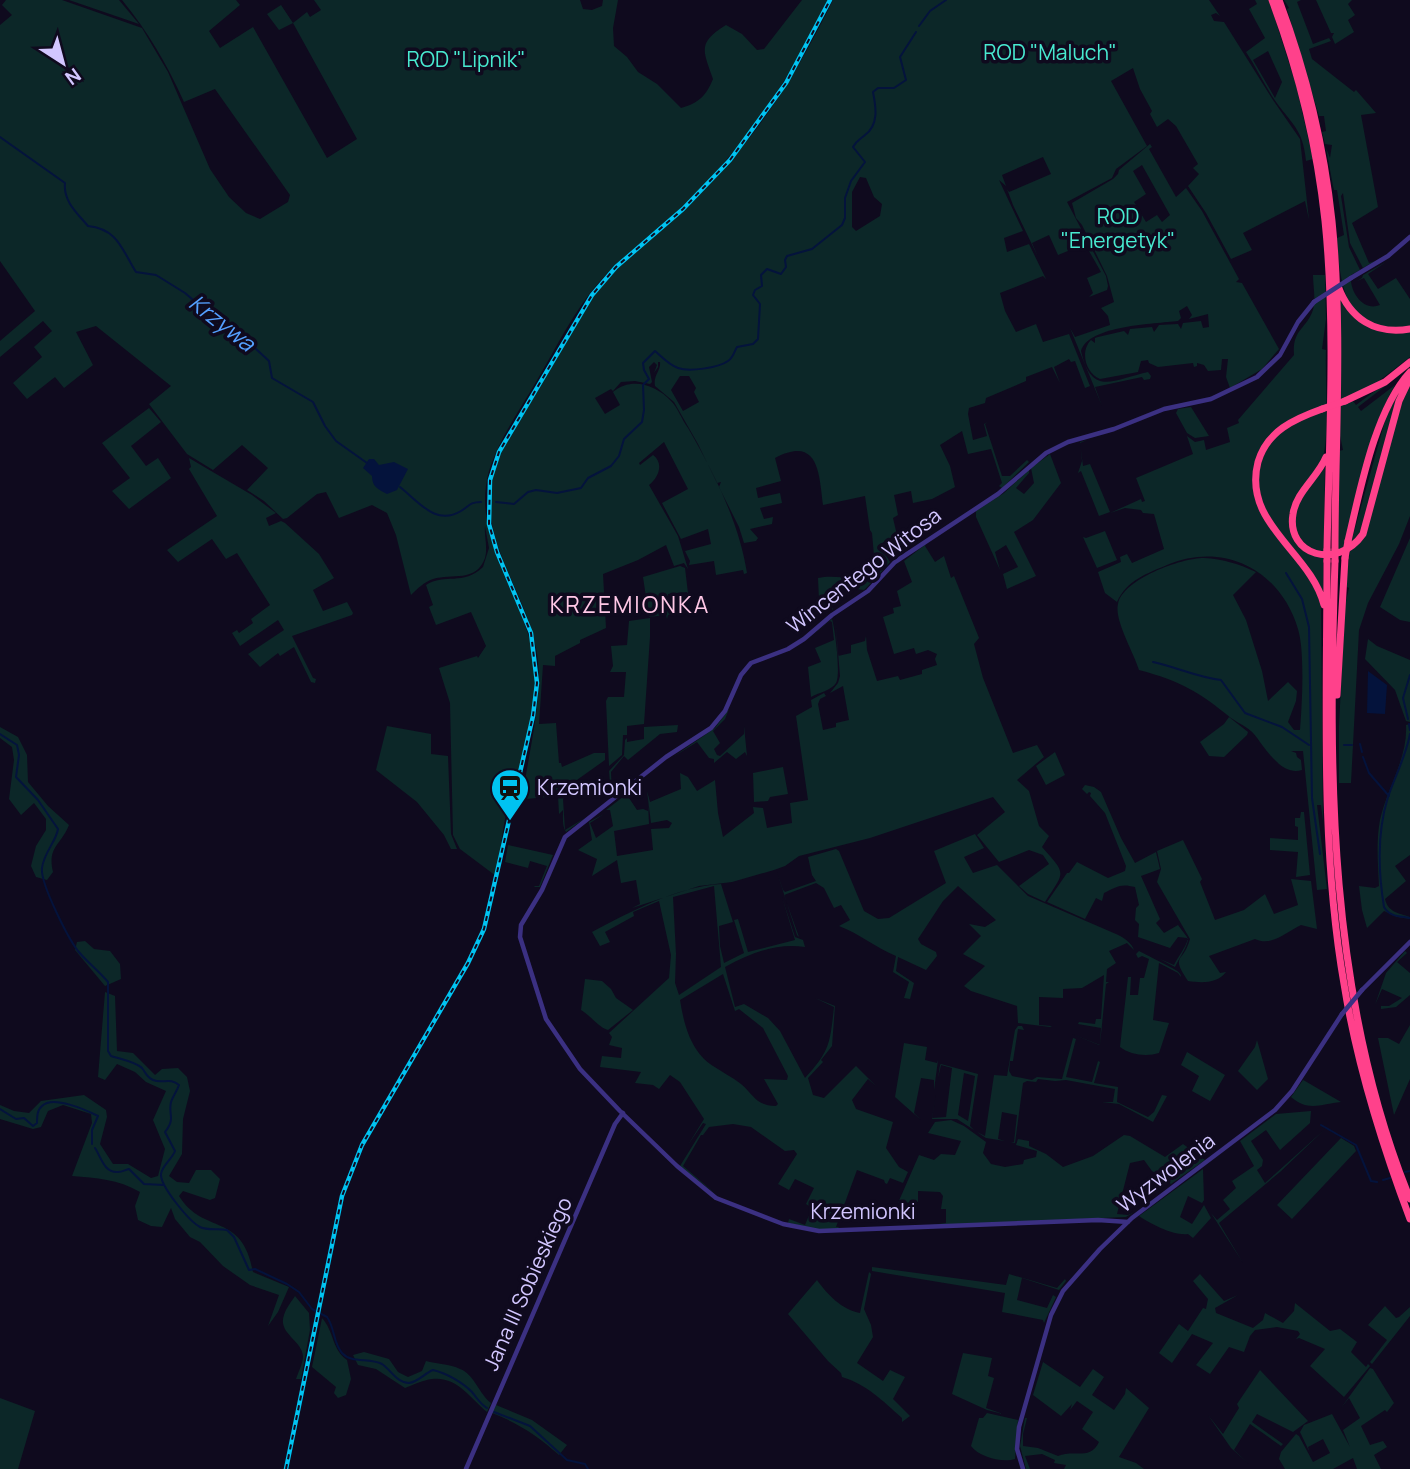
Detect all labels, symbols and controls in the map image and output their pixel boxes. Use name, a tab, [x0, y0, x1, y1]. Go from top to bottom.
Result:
north arrow	[28, 28, 98, 98]
park label: ROD "Maluch"	[983, 38, 1117, 66]
park label: ROD "Lipnik"	[406, 45, 526, 73]
text: N	[60, 62, 86, 91]
park label: ROD "Energetyk"	[1061, 202, 1175, 254]
water label: Krzywa	[183, 286, 263, 359]
street label: Wincentego Witosa	[780, 501, 946, 639]
district label: KRZEMIONKA	[550, 588, 710, 620]
station icon: Krzemionki	[489, 767, 531, 822]
place label: Krzemionki	[537, 773, 642, 801]
street label: Wyzwolenia	[1111, 1126, 1220, 1218]
street label: Jana III Sobieskiego	[476, 1192, 578, 1375]
street label: Krzemionki	[810, 1197, 916, 1225]

